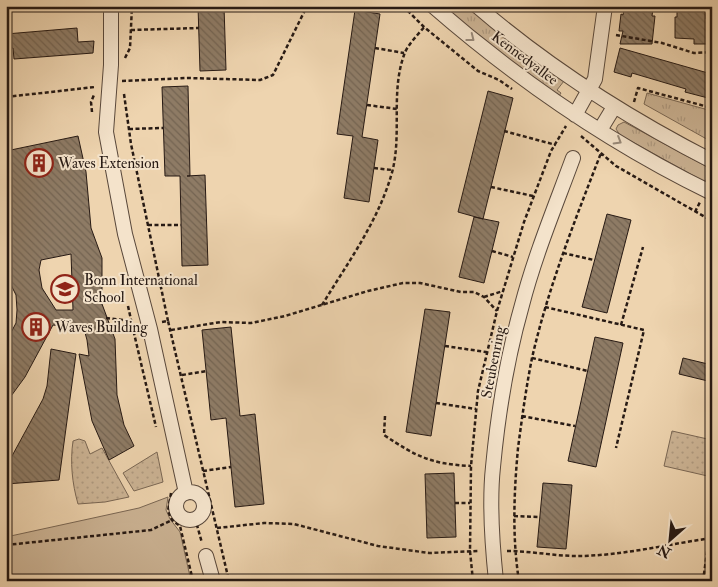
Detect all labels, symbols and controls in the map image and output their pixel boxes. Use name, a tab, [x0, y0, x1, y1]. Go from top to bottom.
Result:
street label: Kennedyallee	[488, 27, 562, 90]
one-way arrow	[465, 32, 474, 41]
one-way arrow	[612, 135, 621, 145]
building icon: Waves Extension	[24, 148, 54, 178]
place label: Waves Extension	[57, 154, 159, 173]
place label: Bonn International School	[84, 271, 198, 307]
school or university icon: Bonn International School	[50, 274, 80, 304]
building icon: Waves Building	[21, 312, 51, 342]
place label: Waves Building	[54, 318, 148, 337]
street label: Steubenring	[477, 324, 510, 400]
north arrow	[646, 514, 696, 564]
text: N	[654, 541, 675, 562]

